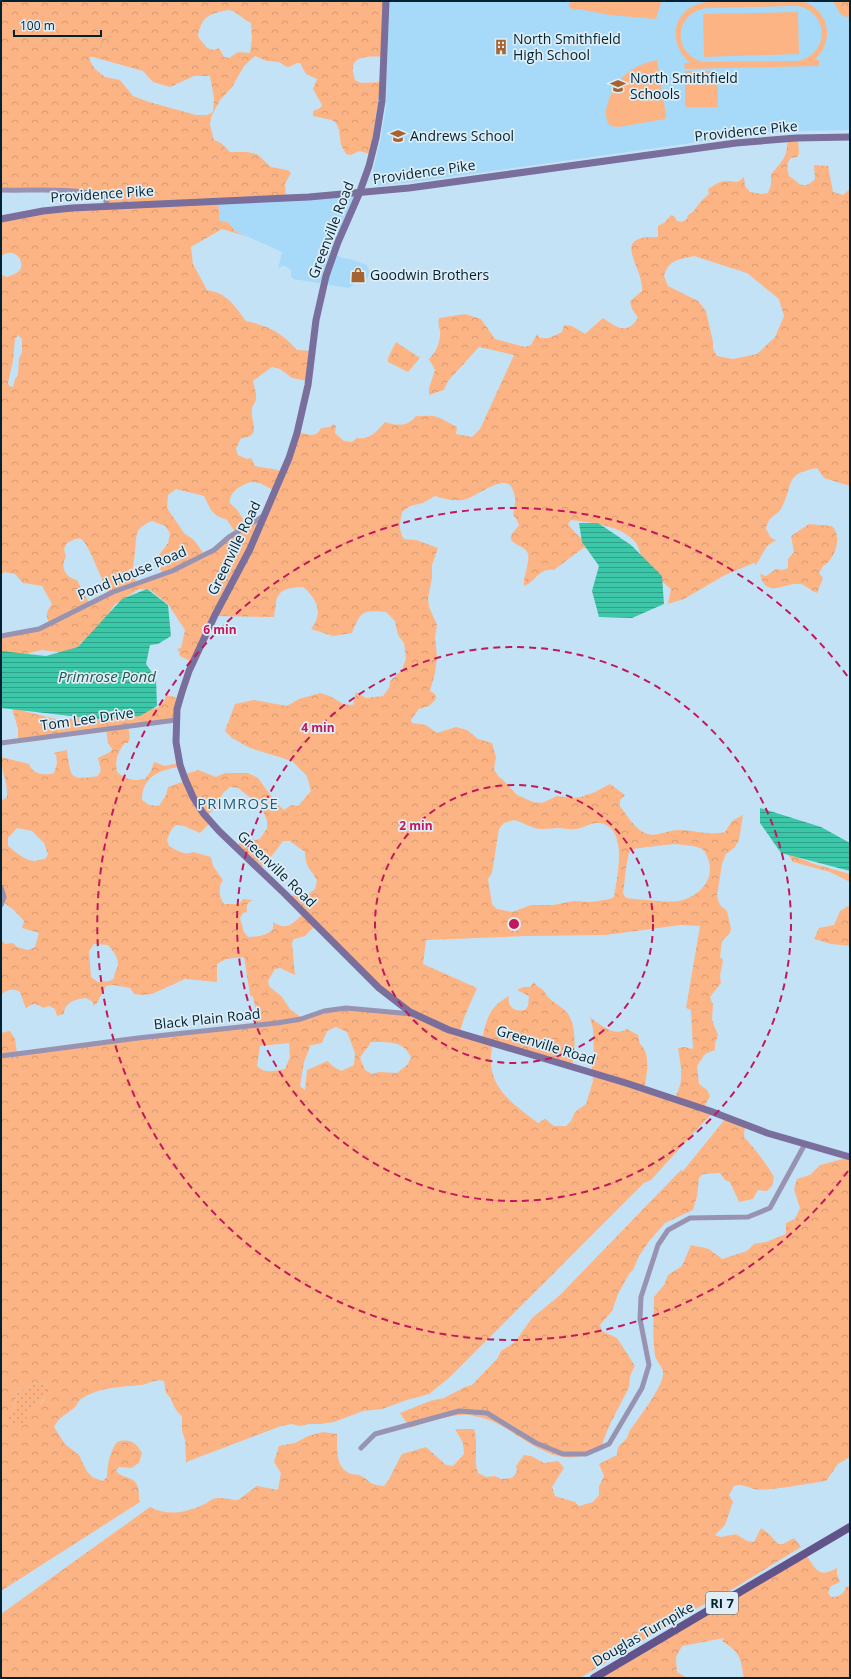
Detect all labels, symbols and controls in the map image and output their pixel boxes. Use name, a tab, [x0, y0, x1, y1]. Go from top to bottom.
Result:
scale bar	[14, 12, 101, 38]
text: 100 m	[20, 17, 55, 34]
place label: North Smithfield High School	[513, 29, 621, 64]
building icon: North Smithfield High School	[492, 38, 510, 56]
place label: North Smithfield Schools	[630, 68, 738, 103]
school or university icon: North Smithfield Schools	[609, 77, 627, 95]
street label: Providence Pike	[693, 116, 799, 145]
place label: Andrews School	[410, 126, 514, 145]
school or university icon: Andrews School	[389, 127, 407, 145]
street label: Providence Pike	[371, 155, 477, 188]
street label: Greenville Road	[303, 178, 358, 281]
street label: Providence Pike	[50, 180, 154, 207]
place label: Goodwin Brothers	[370, 265, 490, 284]
shop icon: Goodwin Brothers	[349, 266, 367, 284]
street label: Greenville Road	[202, 497, 265, 598]
street label: Pond House Road	[74, 541, 189, 604]
text: 6 min	[203, 621, 237, 638]
water label: Primrose Pond	[58, 666, 156, 686]
street label: Tom Lee Drive	[39, 703, 135, 734]
text: 4 min	[301, 719, 335, 736]
district label: PRIMROSE	[197, 793, 279, 813]
text: 2 min	[399, 817, 433, 834]
street label: Greenville Road	[234, 826, 321, 911]
centre of rings	[507, 917, 521, 931]
street label: Black Plain Road	[153, 1003, 261, 1034]
street label: Greenville Road	[494, 1020, 598, 1069]
road number: RI 7	[706, 1592, 738, 1614]
street label: Douglas Turnpike	[589, 1597, 697, 1670]

